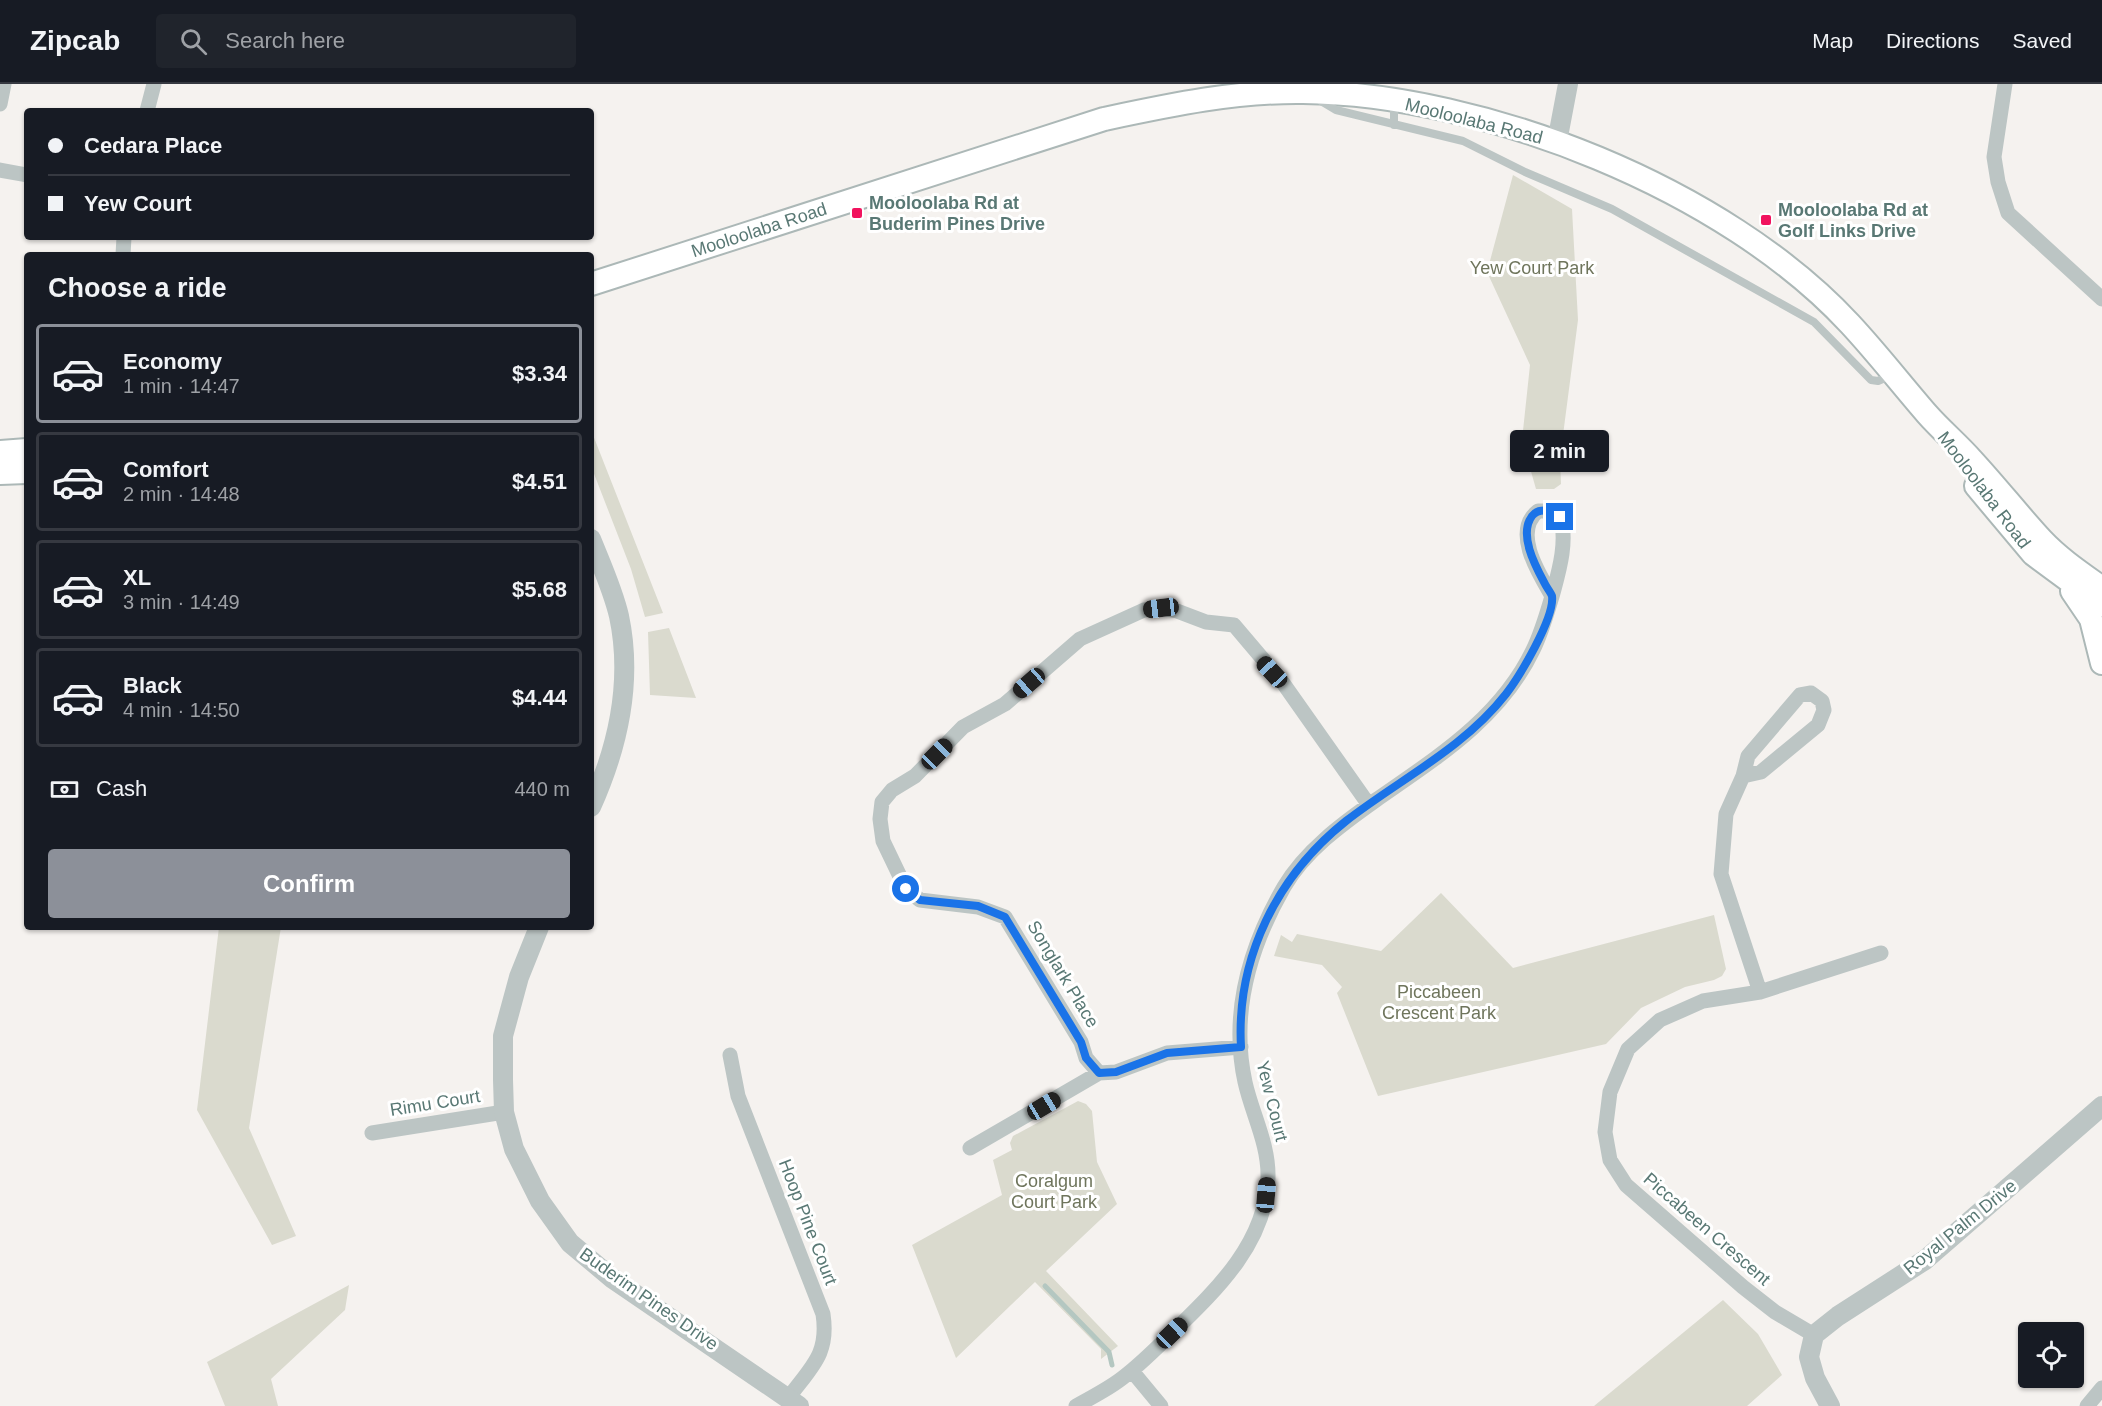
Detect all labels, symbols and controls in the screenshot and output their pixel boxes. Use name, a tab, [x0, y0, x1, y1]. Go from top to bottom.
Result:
search box	[156, 14, 576, 68]
text: Zipcab	[30, 25, 120, 56]
icon: search	[177, 25, 210, 58]
text: Search here	[225, 28, 345, 53]
text: Map	[1812, 29, 1853, 52]
text: Directions	[1886, 29, 1979, 52]
text: Saved	[2012, 29, 2072, 52]
street label: Mooloolaba Road	[1403, 94, 1545, 148]
text: Cedara Place	[84, 133, 222, 158]
text: Yew Court	[84, 191, 192, 216]
place label: Mooloolaba Rd at Buderim Pines Drive	[869, 193, 1045, 234]
street label: Mooloolaba Road	[689, 199, 829, 261]
place label: Mooloolaba Rd at Golf Links Drive	[1778, 200, 1928, 241]
marker: Mooloolaba Rd at Buderim Pines Drive	[850, 206, 864, 220]
marker: Mooloolaba Rd at Golf Links Drive	[1759, 213, 1773, 227]
park label: Yew Court Park	[1470, 258, 1595, 278]
text: Choose a ride	[48, 273, 227, 303]
icon: car	[51, 347, 105, 401]
text: Economy	[123, 349, 222, 374]
text: $3.34	[512, 361, 567, 386]
text: 1 min · 14:47	[123, 375, 240, 397]
street label: Mooloolaba Road	[1934, 428, 2034, 552]
callout: 2 min	[1510, 430, 1610, 472]
text: 2 min	[1533, 440, 1586, 462]
icon: car	[51, 455, 105, 509]
text: Comfort	[123, 457, 209, 482]
text: $4.51	[512, 469, 567, 494]
text: 2 min · 14:48	[123, 483, 240, 505]
route end	[1546, 503, 1573, 530]
icon: car	[51, 563, 105, 617]
text: XL	[123, 565, 151, 590]
text: $5.68	[512, 577, 567, 602]
text: 3 min · 14:49	[123, 591, 240, 613]
car	[1142, 597, 1180, 619]
car	[1253, 653, 1291, 691]
car	[1010, 664, 1048, 702]
icon: car	[51, 671, 105, 725]
text: Black	[123, 673, 182, 698]
text: $4.44	[512, 685, 567, 710]
text: 4 min · 14:50	[123, 699, 240, 721]
car	[918, 735, 956, 773]
icon: cash	[48, 773, 81, 806]
text: Cash	[96, 776, 147, 801]
text: 440 m	[514, 778, 570, 800]
button: Confirm	[48, 849, 570, 918]
route start	[892, 875, 919, 902]
street label: Songlark Place	[1023, 917, 1103, 1031]
park label: Piccabeen Crescent Park	[1382, 982, 1497, 1023]
street label: Yew Court	[1252, 1059, 1292, 1143]
street label: Rimu Court	[388, 1086, 482, 1120]
car	[1024, 1089, 1064, 1123]
street label: Hoop Pine Court	[775, 1156, 841, 1288]
street label: Piccabeen Crescent	[1640, 1169, 1774, 1289]
park label: Coralgum Court Park	[1011, 1171, 1098, 1212]
street label: Royal Palm Drive	[1900, 1175, 2020, 1279]
car	[1255, 1176, 1277, 1214]
street label: Buderim Pines Drive	[576, 1244, 722, 1354]
car	[1153, 1314, 1191, 1352]
map controls	[2018, 1322, 2084, 1388]
button: locate	[2018, 1322, 2084, 1388]

